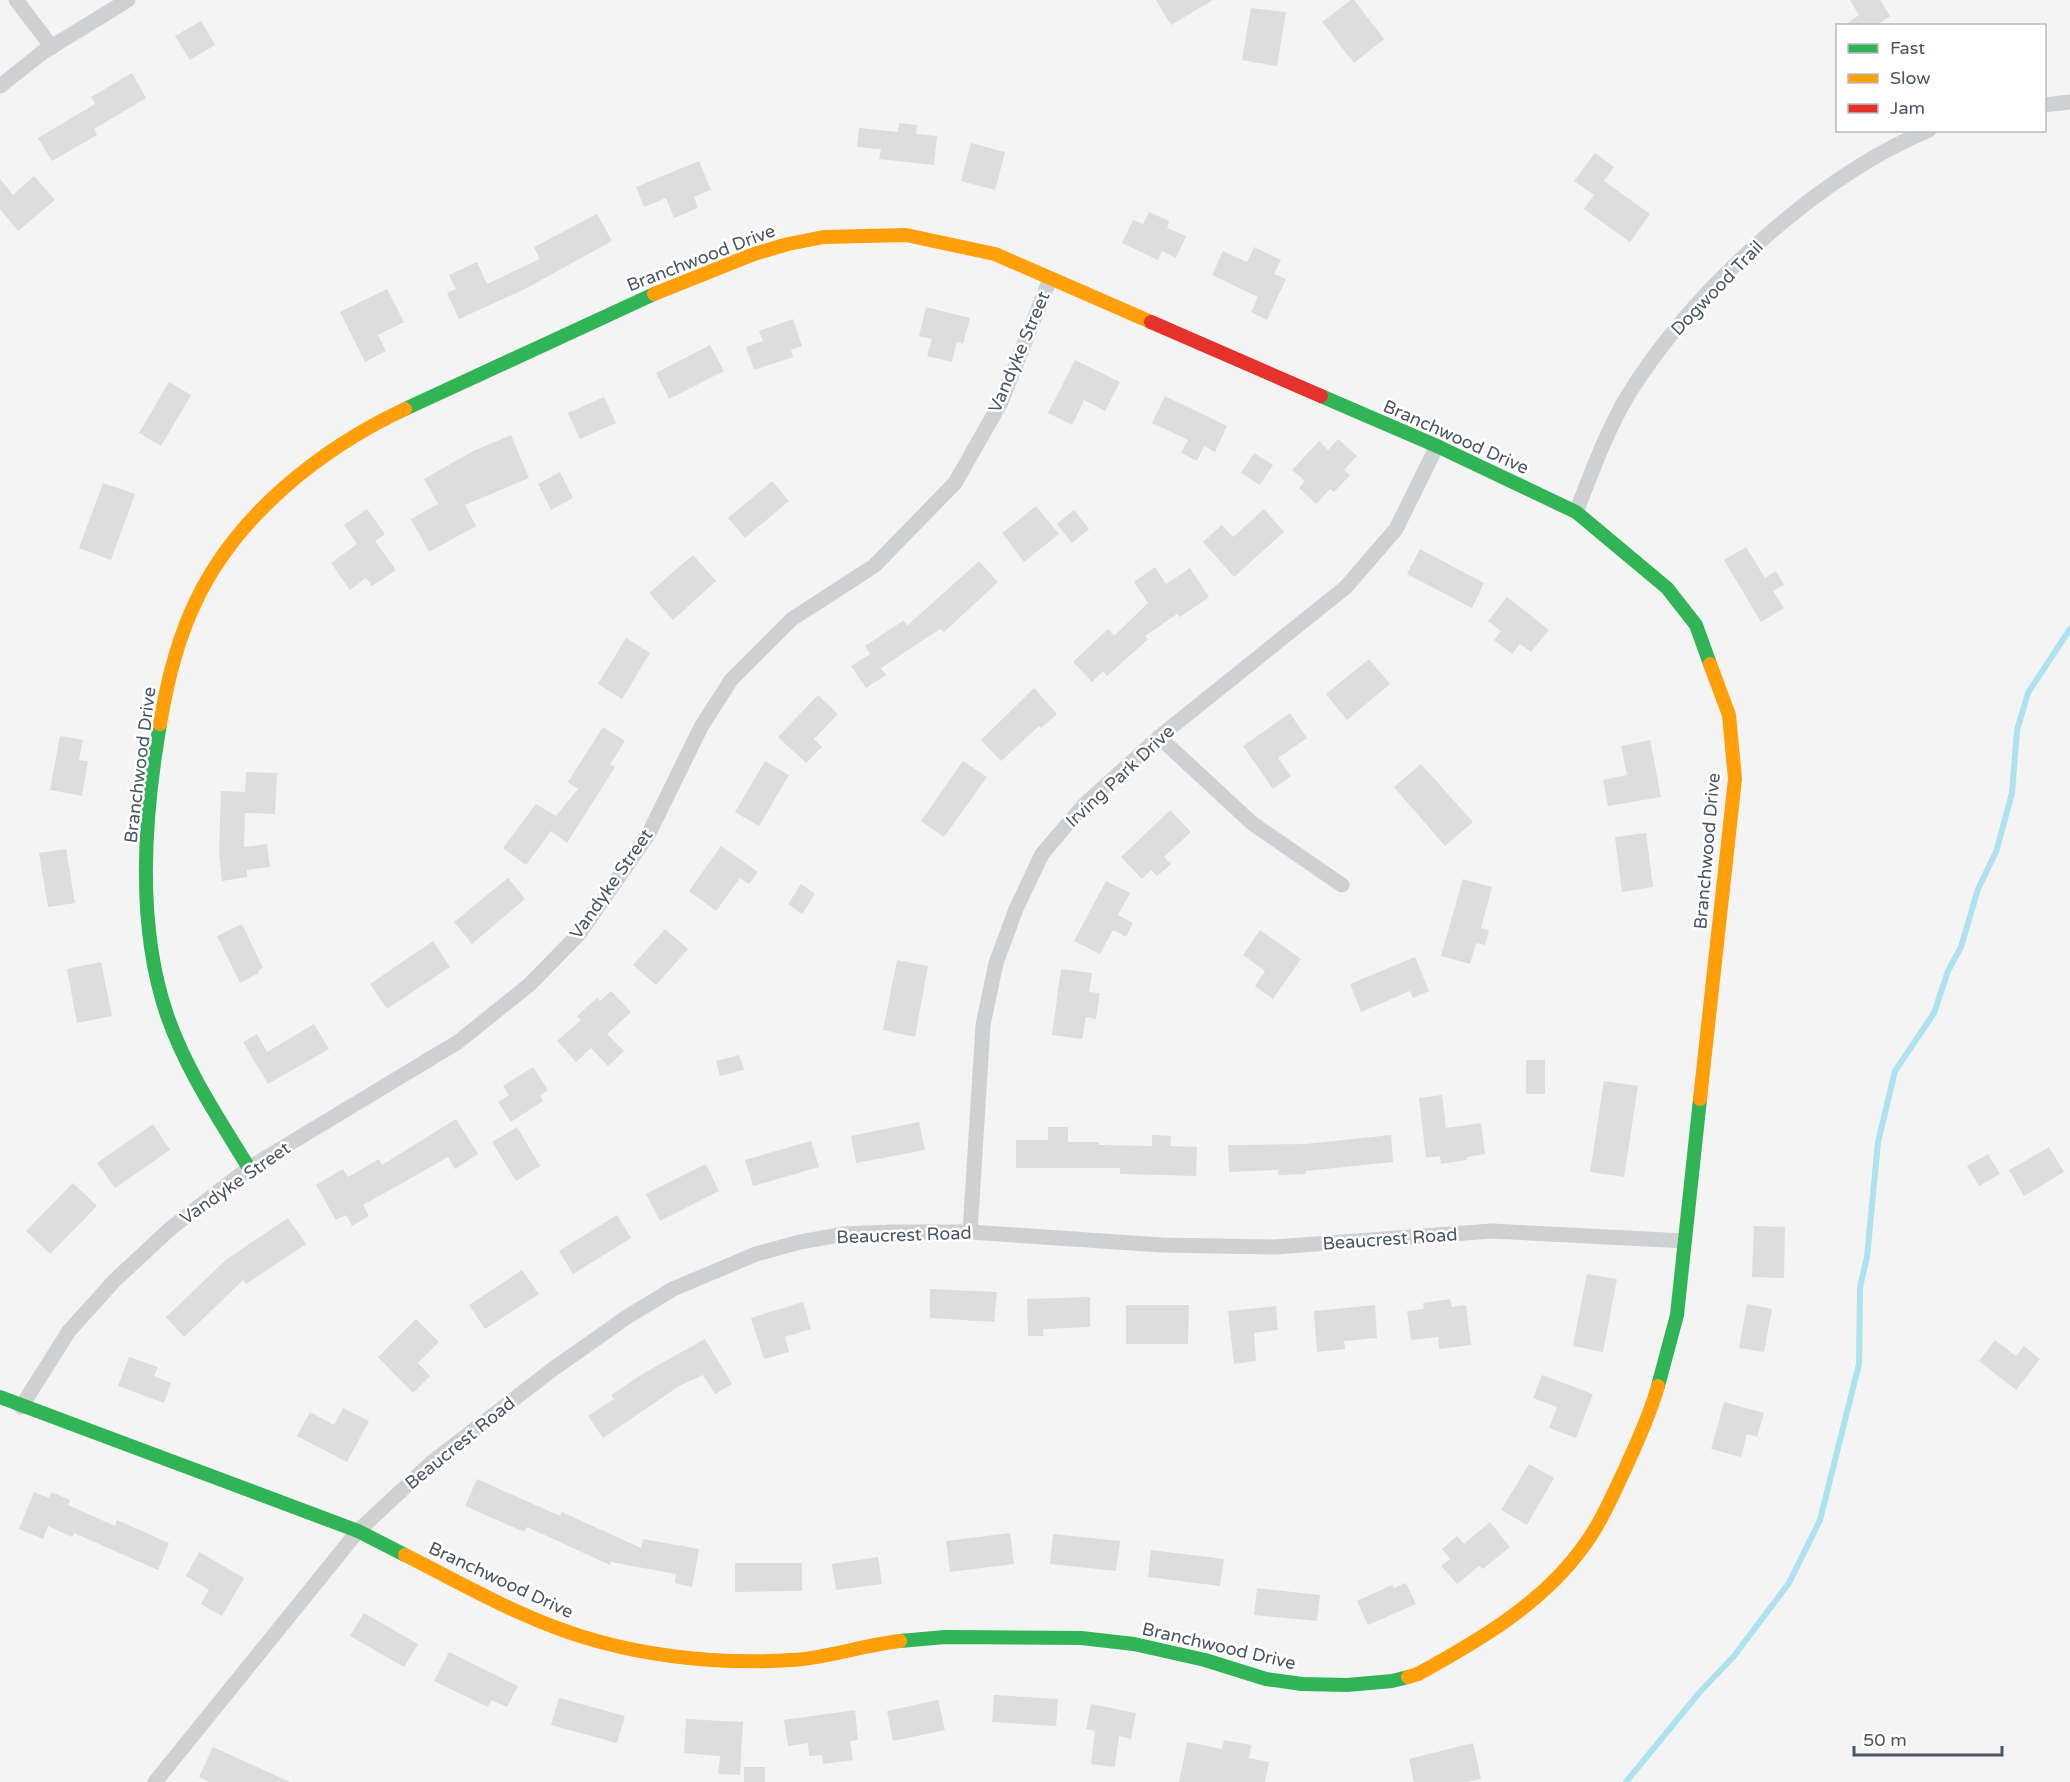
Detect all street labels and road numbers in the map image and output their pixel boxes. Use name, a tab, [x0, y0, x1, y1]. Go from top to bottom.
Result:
street label: Branchwood Drive	[624, 220, 778, 296]
street label: Dogwood Trail	[1666, 236, 1768, 340]
street label: Vandyke Street	[984, 288, 1054, 416]
street label: Branchwood Drive	[1380, 395, 1532, 479]
street label: Branchwood Drive	[120, 686, 160, 844]
street label: Irving Park Drive	[1061, 720, 1179, 832]
street label: Branchwood Drive	[1689, 772, 1725, 930]
street label: Vandyke Street	[565, 825, 657, 943]
street label: Vandyke Street	[176, 1137, 294, 1229]
street label: Beaucrest Road	[836, 1222, 972, 1248]
street label: Beaucrest Road	[1322, 1223, 1458, 1255]
street label: Beaucrest Road	[400, 1392, 520, 1494]
street label: Branchwood Drive	[425, 1537, 577, 1623]
street label: Branchwood Drive	[1140, 1618, 1298, 1674]

